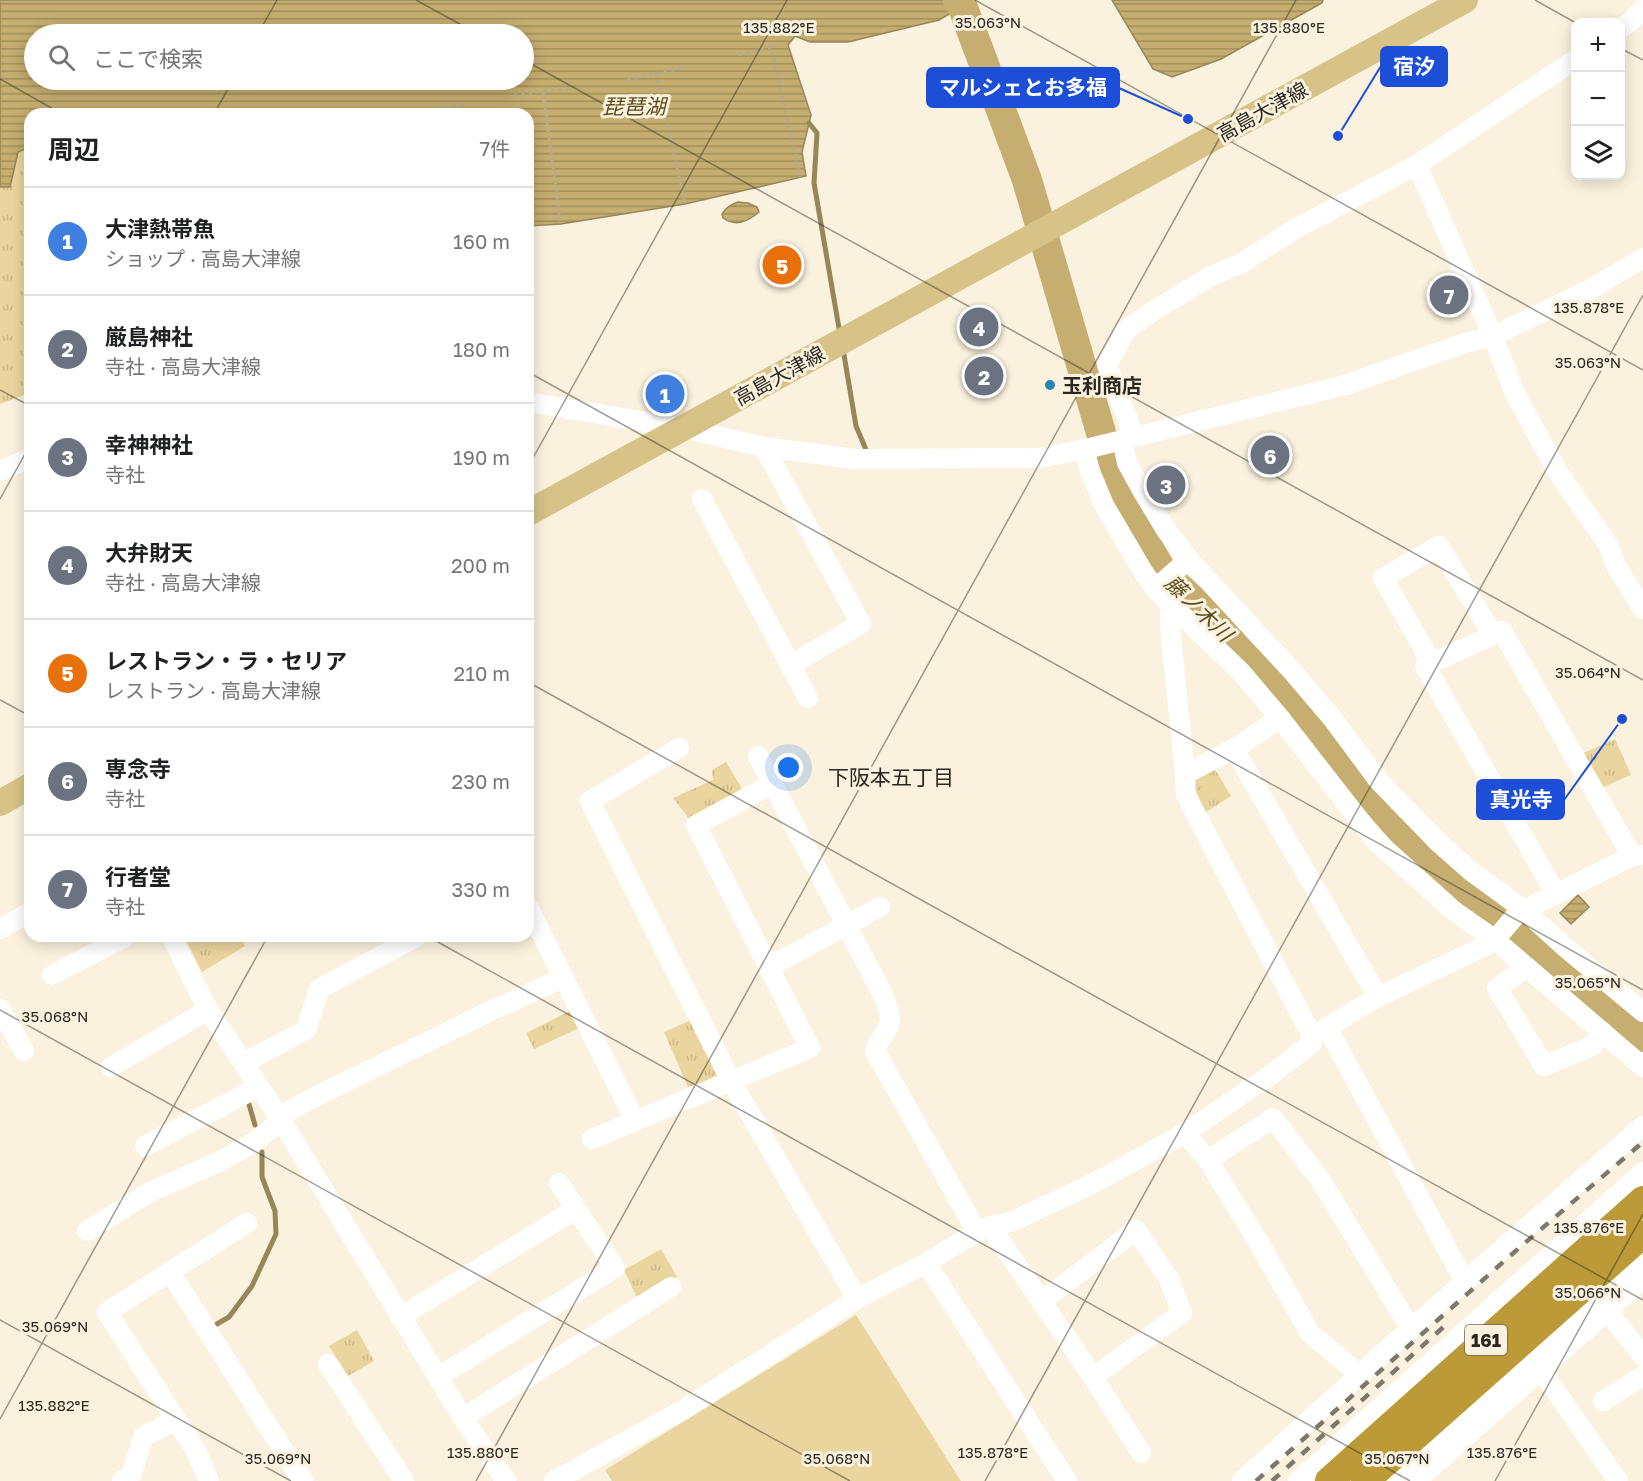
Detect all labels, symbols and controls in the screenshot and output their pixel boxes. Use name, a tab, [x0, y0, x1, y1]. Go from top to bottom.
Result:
text: 35.063°N	[955, 13, 1021, 31]
text: 135.882°E	[743, 18, 815, 36]
text: 135.880°E	[1253, 18, 1325, 36]
map controls	[1571, 18, 1625, 180]
button: +	[1571, 18, 1625, 72]
search box	[24, 24, 534, 90]
icon: search	[45, 41, 78, 74]
text: ここで検索	[93, 45, 203, 72]
callout: 宿汐	[1381, 47, 1447, 86]
text: 宿汐	[1393, 53, 1435, 79]
callout: マルシェとお多福	[927, 68, 1119, 107]
button: −	[1571, 72, 1625, 126]
text: マルシェとお多福	[939, 74, 1107, 100]
street label: 高島大津線	[1212, 76, 1312, 146]
water label: 琵琶湖	[603, 93, 668, 119]
button: layers	[1571, 126, 1625, 180]
text: 周辺	[48, 134, 100, 165]
text: 7件	[479, 136, 510, 160]
text: 大津熱帯魚	[105, 215, 215, 242]
text: 1	[62, 229, 73, 253]
text: 160 m	[453, 229, 510, 253]
pin: 5	[762, 242, 802, 288]
text: ショップ · 高島大津線	[105, 246, 301, 270]
pin: 7	[1430, 272, 1468, 318]
text: 135.878°E	[1554, 298, 1624, 316]
pin: 4	[960, 304, 998, 350]
text: 厳島神社	[105, 323, 193, 350]
text: 2	[61, 337, 74, 361]
text: 180 m	[453, 337, 510, 361]
street label: 高島大津線	[729, 340, 829, 410]
text: 35.063°N	[1555, 353, 1621, 371]
text: 寺社 · 高島大津線	[105, 354, 261, 378]
pin: 2	[964, 354, 1004, 398]
pin: 1	[646, 372, 684, 416]
place label: 玉利商店	[1062, 373, 1142, 397]
marker: 玉利商店	[1043, 378, 1057, 392]
text: 幸神神社	[105, 431, 193, 458]
pin: 6	[1250, 432, 1290, 478]
text: 3	[61, 445, 74, 469]
text: 190 m	[453, 445, 510, 469]
text: 寺社	[105, 462, 145, 486]
pin: 3	[1146, 462, 1186, 508]
text: 大弁財天	[105, 539, 193, 566]
text: 4	[61, 553, 74, 577]
text: 200 m	[451, 553, 510, 577]
water label: 藤ノ木川	[1160, 569, 1240, 648]
text: 寺社 · 高島大津線	[105, 570, 261, 594]
text: レストラン・ラ・セリア	[105, 647, 347, 674]
text: 5	[61, 661, 74, 685]
text: 210 m	[454, 661, 510, 685]
text: 35.064°N	[1555, 663, 1621, 681]
text: レストラン · 高島大津線	[105, 678, 321, 702]
your location	[774, 753, 803, 782]
text: 専念寺	[105, 755, 171, 782]
district label: 下阪本五丁目	[828, 764, 954, 790]
text: 6	[61, 769, 74, 793]
text: 230 m	[452, 769, 510, 793]
callout: 真光寺	[1477, 780, 1564, 819]
text: 寺社	[105, 786, 145, 810]
text: 真光寺	[1490, 786, 1553, 812]
text: 行者堂	[105, 863, 171, 890]
text: 7	[62, 877, 73, 901]
text: 330 m	[452, 877, 510, 901]
text: 寺社	[105, 894, 145, 918]
text: 35.065°N	[1555, 973, 1621, 991]
text: 35.068°N	[22, 1007, 88, 1025]
text: 135.876°E	[1554, 1218, 1624, 1236]
text: 35.066°N	[1555, 1283, 1621, 1301]
text: 35.069°N	[22, 1317, 88, 1335]
road number: 161	[1465, 1325, 1507, 1355]
text: 135.882°E	[18, 1396, 90, 1414]
text: 135.880°E	[447, 1443, 519, 1461]
text: 135.878°E	[958, 1443, 1028, 1461]
text: 135.876°E	[1467, 1443, 1537, 1461]
text: 35.069°N	[245, 1449, 311, 1467]
text: 35.068°N	[804, 1449, 870, 1467]
text: 35.067°N	[1364, 1449, 1430, 1467]

